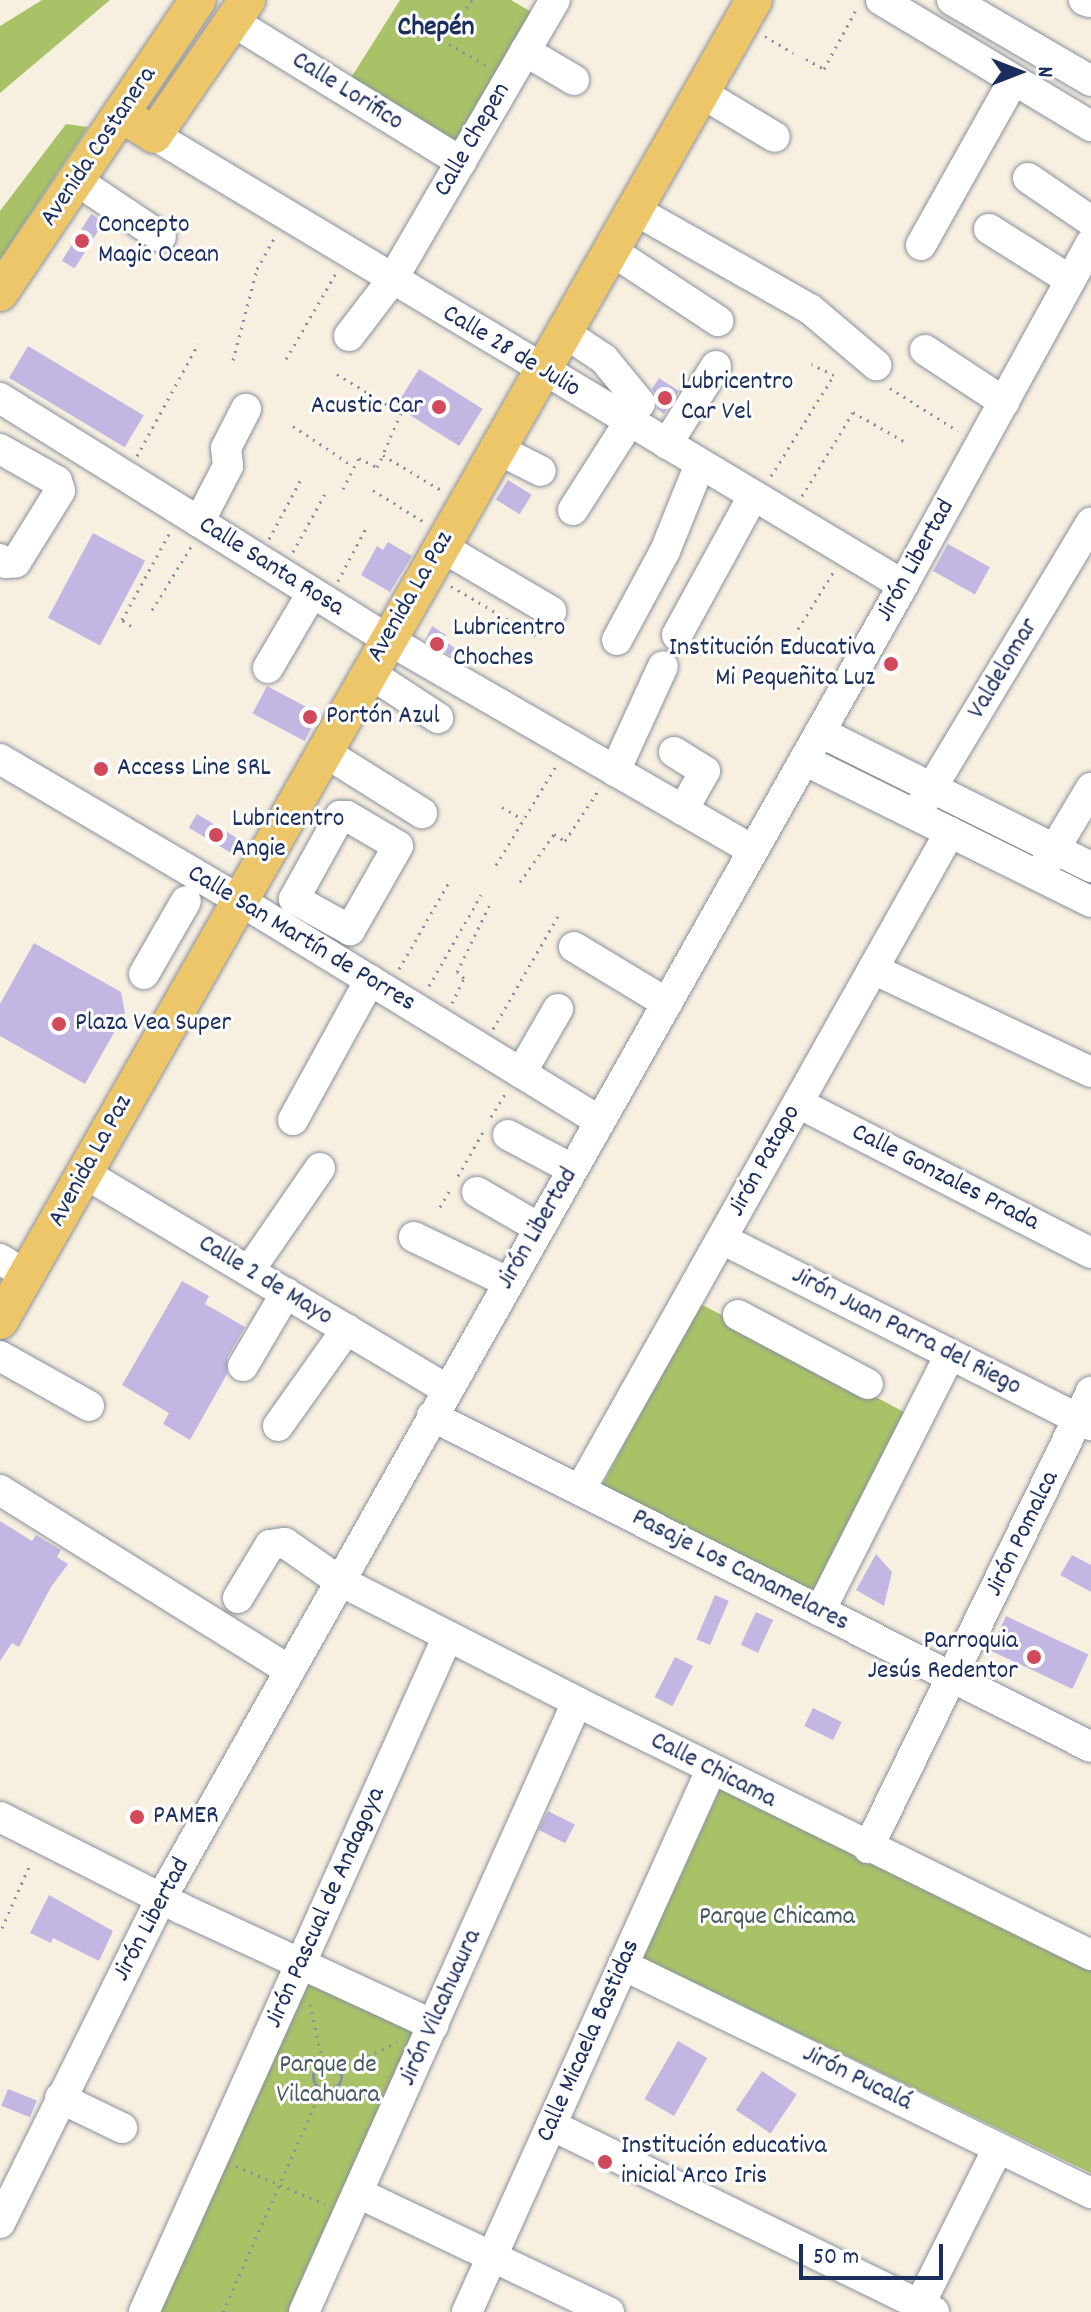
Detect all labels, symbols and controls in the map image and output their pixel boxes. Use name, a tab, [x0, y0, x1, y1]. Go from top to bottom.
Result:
district label: Chepén	[398, 12, 474, 46]
north arrow	[979, 32, 1059, 112]
street label: Calle Lorifico	[286, 46, 408, 138]
street label: Avenida Costanera	[34, 61, 164, 233]
text: N	[1028, 67, 1059, 77]
street label: Calle Chepen	[428, 77, 518, 203]
place label: Concepto Magic Ocean	[98, 210, 219, 272]
marker: Concepto Magic Ocean	[73, 232, 91, 250]
street label: Calle 28 de Julio	[436, 299, 586, 405]
place label: Lubricentro Car Vel	[681, 367, 793, 428]
marker: Lubricentro Car Vel	[656, 389, 674, 407]
place label: Acustic Car	[311, 391, 423, 423]
marker: Acustic Car	[430, 398, 448, 416]
street label: Jirón Libertad	[870, 494, 962, 628]
street label: Calle Santa Rosa	[193, 510, 349, 624]
street label: Avenida La Paz	[361, 526, 461, 668]
place label: Lubricentro Choches	[453, 613, 565, 674]
street label: Valdelomar	[962, 613, 1046, 725]
place label: Institución Educativa Mi Pequeñita Luz	[669, 633, 875, 694]
marker: Lubricentro Choches	[428, 635, 446, 653]
marker: Institución Educativa Mi Pequeñita Luz	[882, 655, 900, 673]
place label: Portón Azul	[326, 701, 440, 733]
marker: Portón Azul	[301, 708, 319, 726]
place label: Access Line SRL	[117, 753, 271, 785]
marker: Access Line SRL	[92, 760, 110, 778]
place label: Lubricentro Angie	[232, 804, 344, 866]
marker: Lubricentro Angie	[207, 826, 225, 844]
street label: Calle San Martín de Porres	[181, 859, 421, 1019]
place label: Plaza Vea Super	[75, 1008, 231, 1040]
marker: Plaza Vea Super	[50, 1015, 68, 1033]
street label: Avenida La Paz	[42, 1089, 140, 1233]
street label: Jirón Patapo	[722, 1100, 808, 1222]
street label: Calle Gonzales Prada	[846, 1117, 1044, 1239]
street label: Jirón Libertad	[491, 1163, 585, 1295]
street label: Calle 2 de Mayo	[192, 1229, 338, 1333]
street label: Jirón Juan Parra del Riego	[786, 1261, 1026, 1403]
street label: Jirón Pomalca	[979, 1466, 1067, 1602]
street label: Pasaje Los Canamelares	[626, 1503, 854, 1639]
place label: Parroquia Jesús Redentor	[867, 1626, 1018, 1688]
marker: Parroquia Jesús Redentor	[1025, 1648, 1043, 1666]
street label: Calle Chicama	[645, 1726, 781, 1816]
street label: Jirón Pascual de Andagoya	[259, 1783, 393, 2033]
place label: PAMER	[153, 1801, 219, 1833]
marker: PAMER	[128, 1808, 146, 1826]
street label: Jirón Libertad	[107, 1853, 197, 1987]
park label: Parque Chicama	[699, 1902, 855, 1934]
street label: Jirón Vilcahuaura	[393, 1925, 489, 2091]
street label: Calle Micaela Bastidas	[530, 1935, 648, 2147]
street label: Jirón Pucalá	[797, 2039, 917, 2119]
park label: Parque de Vilcahuara	[276, 2050, 380, 2112]
place label: Institución educativa inicial Arco Iris	[621, 2131, 827, 2192]
marker: Institución educativa inicial Arco Iris	[596, 2153, 614, 2171]
scale bar	[803, 2228, 947, 2278]
text: 50 m	[813, 2241, 859, 2275]

